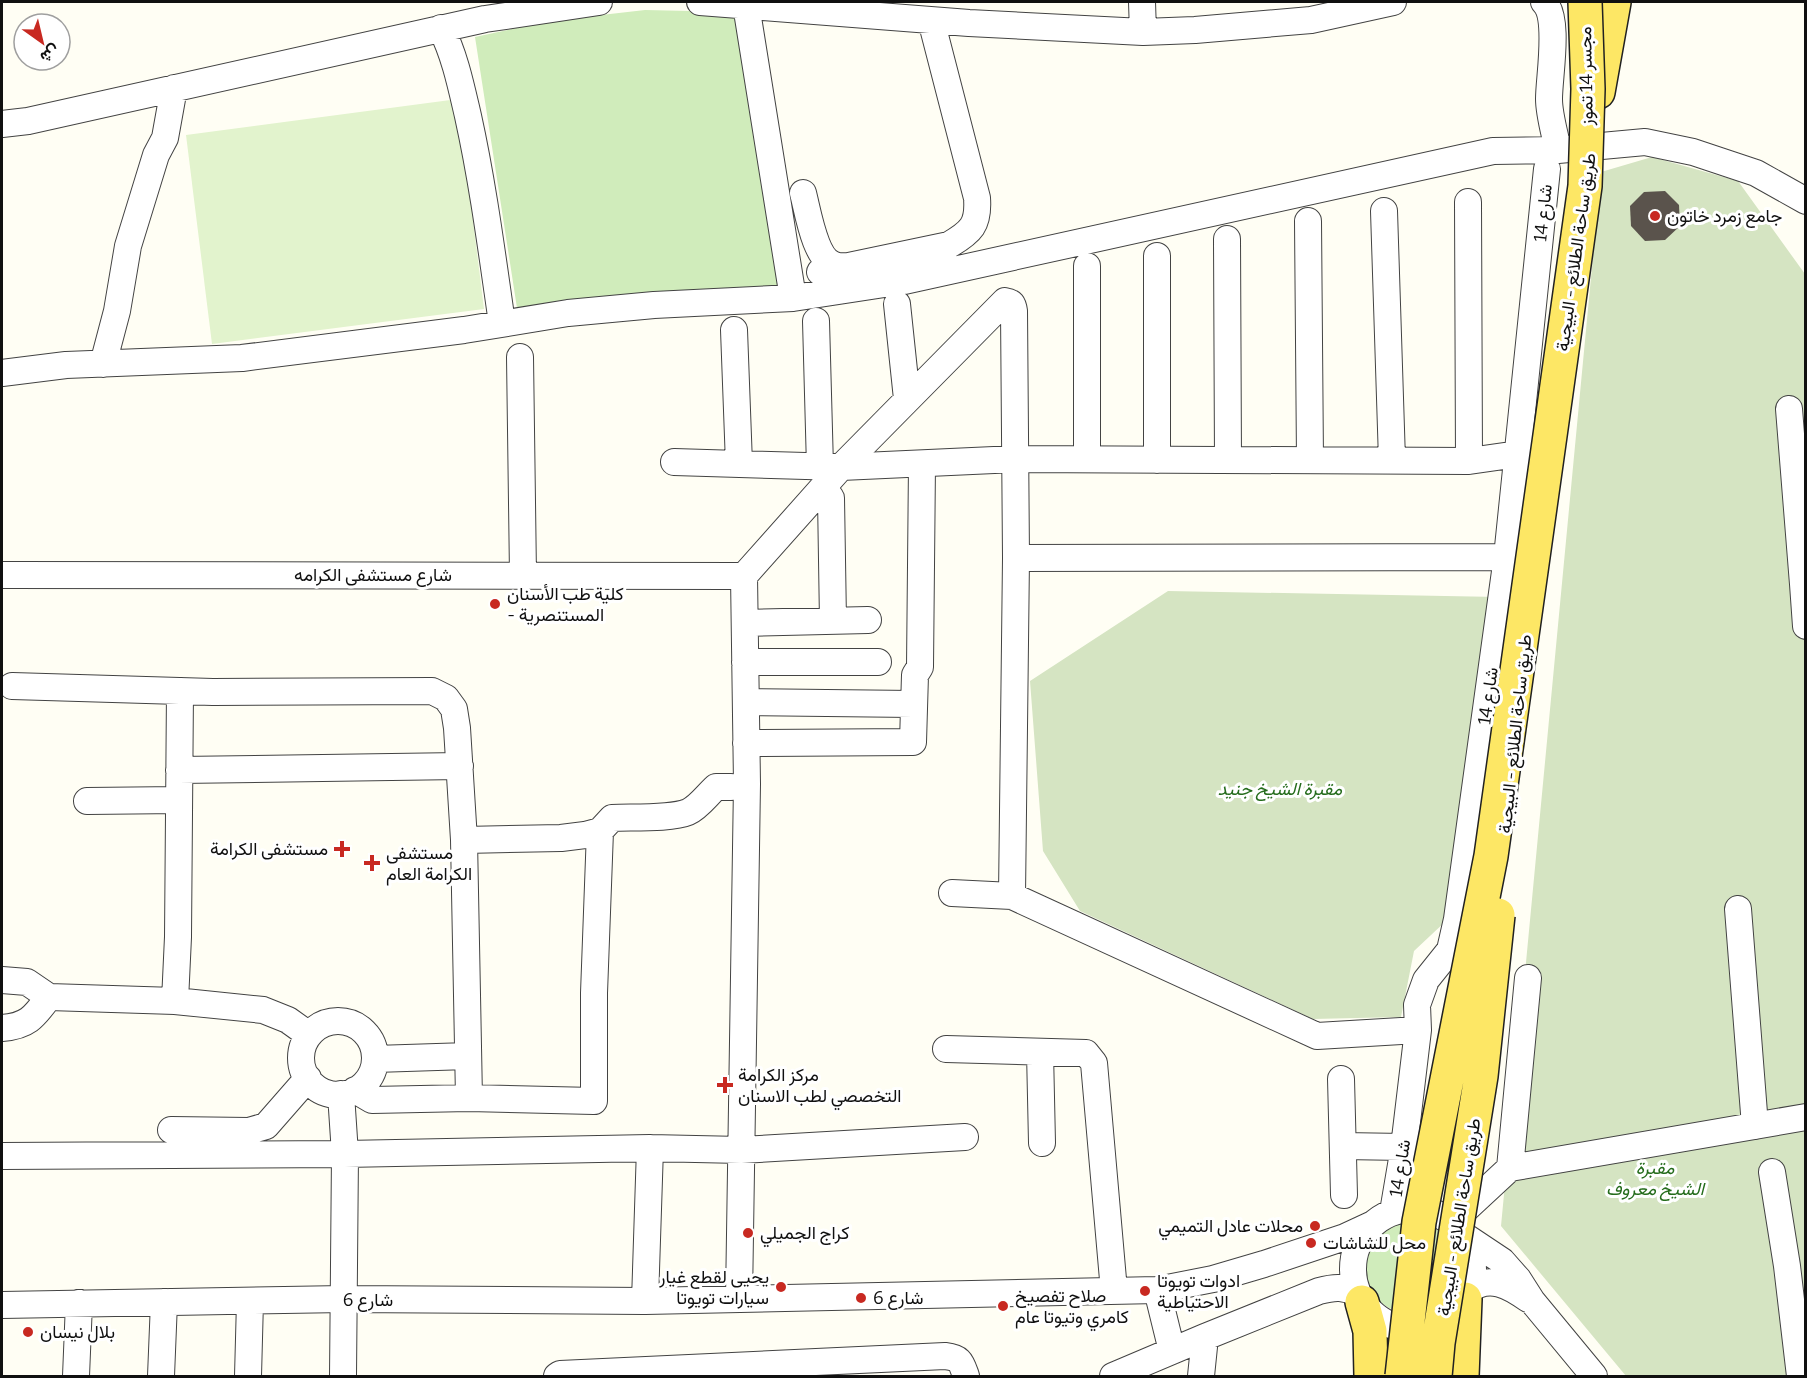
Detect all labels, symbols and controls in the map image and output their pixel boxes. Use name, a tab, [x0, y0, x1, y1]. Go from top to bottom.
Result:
north arrow	[12, 12, 72, 72]
street label: مجسر 14 تموز	[1574, 26, 1598, 127]
text: ش	[37, 41, 63, 67]
street label: طريق ساحة الطلائع - البيجية	[1551, 151, 1602, 353]
street label: شارع 14	[1529, 183, 1558, 243]
place label: جامع زمرد خاتون	[1667, 205, 1782, 228]
marker: جامع زمرد خاتون	[1648, 209, 1662, 223]
street label: شارع مستشفى الكرامه	[294, 564, 452, 587]
place label: كلية طب الأسنان - المستنصرية	[507, 583, 624, 626]
marker: كلية طب الأسنان - المستنصرية	[488, 597, 502, 611]
street label: طريق ساحة الطلائع - البيجية	[1494, 633, 1537, 835]
street label: شارع 14	[1473, 666, 1504, 726]
park label: مقبرة الشيخ جنيد	[1218, 778, 1343, 802]
place label: مستشفى الكرامة	[210, 838, 328, 860]
marker: مستشفى الكرامة	[333, 840, 351, 858]
place label: مستشفى الكرامة العام	[386, 842, 472, 886]
marker: مستشفى الكرامة العام	[363, 854, 381, 872]
place label: مركز الكرامة التخصصي لطب الاسنان	[738, 1064, 902, 1111]
marker: مركز الكرامة التخصصي لطب الاسنان	[716, 1076, 734, 1094]
street label: طريق ساحة الطلائع - البيجية	[1432, 1116, 1487, 1318]
street label: شارع 14	[1385, 1138, 1416, 1198]
park label: مقبرة الشيخ معروف	[1606, 1157, 1706, 1202]
place label: محلات عادل التميمي	[1158, 1215, 1303, 1241]
marker: محلات عادل التميمي	[1308, 1219, 1322, 1233]
place label: كراج الجميلي	[760, 1222, 849, 1248]
marker: كراج الجميلي	[741, 1226, 755, 1240]
place label: محل للشاشات	[1323, 1232, 1426, 1254]
marker: محل للشاشات	[1304, 1236, 1318, 1250]
place label: يحيى لقطع غيار سيارات تويوتا	[658, 1266, 769, 1309]
place label: ادوات تويوتا الاحتياطية	[1157, 1270, 1240, 1313]
marker: يحيى لقطع غيار سيارات تويوتا	[774, 1280, 788, 1294]
marker: ادوات تويوتا الاحتياطية	[1138, 1284, 1152, 1298]
place label: صلاح تفصيخ كامري وتيوتا عام	[1015, 1285, 1129, 1332]
place label: شارع 6	[873, 1287, 923, 1310]
street label: شارع 6	[343, 1289, 393, 1312]
marker: شارع 6	[854, 1291, 868, 1305]
marker: صلاح تفصيخ كامري وتيوتا عام	[996, 1299, 1010, 1313]
place label: بلال نيسان	[40, 1321, 115, 1343]
marker: بلال نيسان	[21, 1325, 35, 1339]

